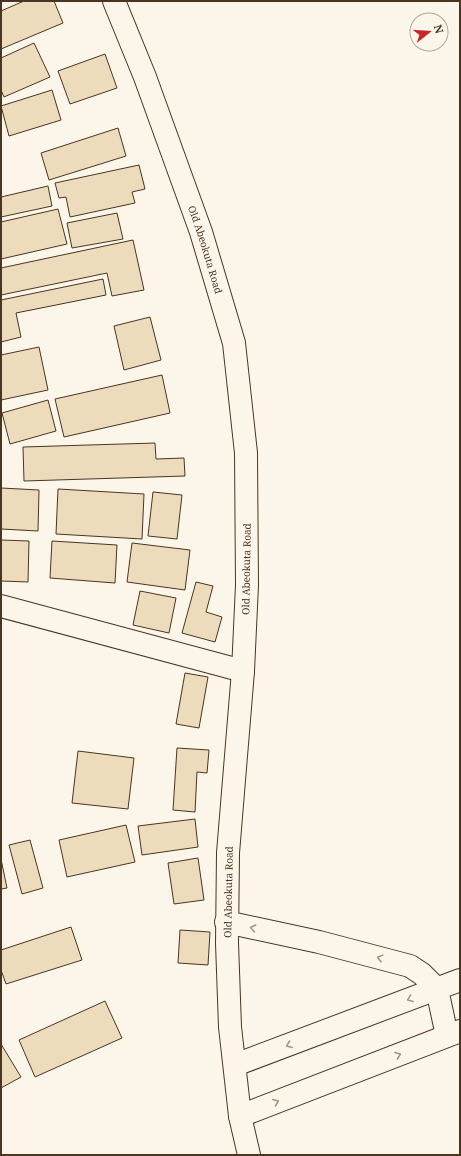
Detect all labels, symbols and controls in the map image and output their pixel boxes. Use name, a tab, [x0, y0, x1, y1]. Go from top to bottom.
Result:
north arrow	[409, 12, 449, 52]
text: N	[431, 23, 448, 36]
street label: Old Abeokuta Road	[185, 204, 226, 295]
street label: Old Abeokuta Road	[238, 523, 254, 615]
street label: Old Abeokuta Road	[220, 846, 236, 938]
one-way arrow	[250, 924, 257, 932]
one-way arrow	[377, 954, 383, 962]
one-way arrow	[407, 995, 414, 1003]
one-way arrow	[285, 1041, 292, 1049]
one-way arrow	[394, 1052, 401, 1060]
one-way arrow	[273, 1098, 280, 1106]

